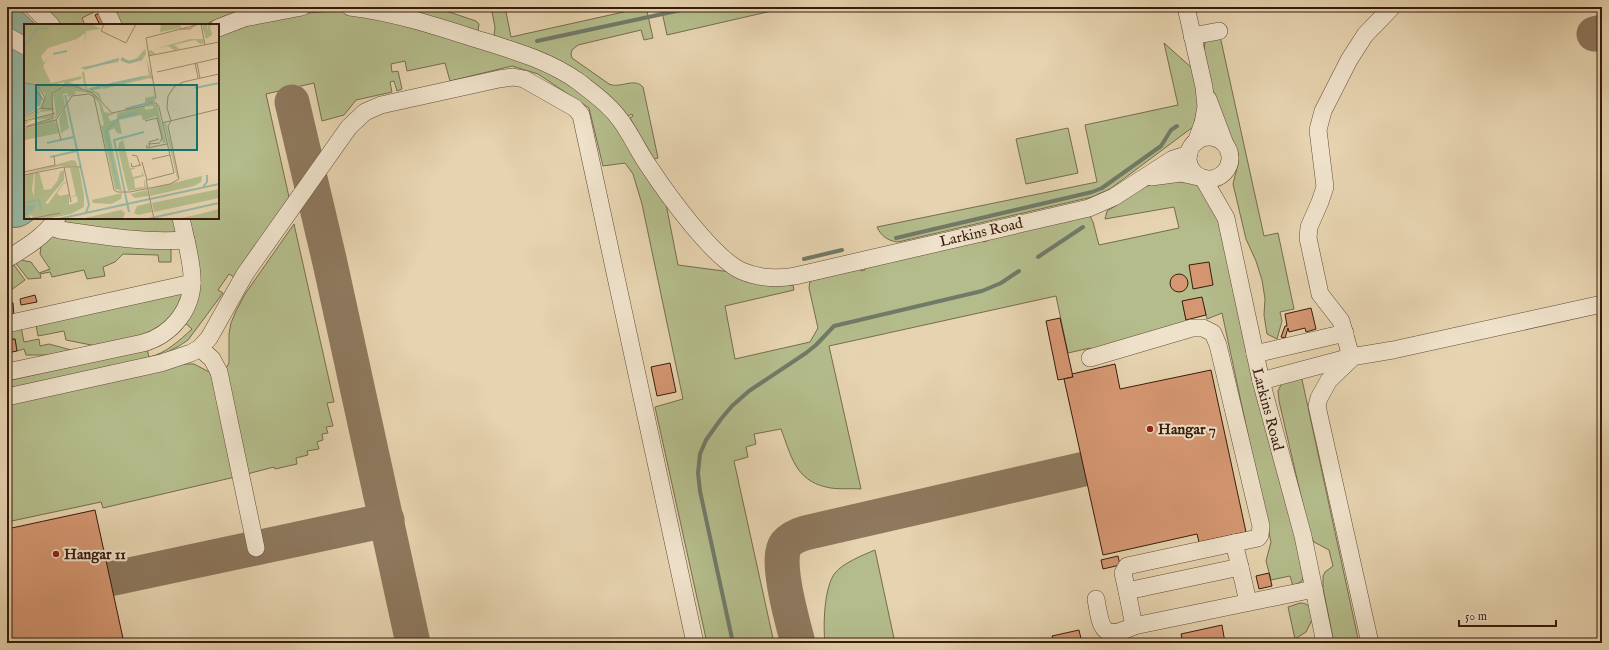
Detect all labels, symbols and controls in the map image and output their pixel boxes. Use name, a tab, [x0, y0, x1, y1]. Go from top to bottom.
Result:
inset map	[24, 24, 219, 219]
street label: Larkins Road	[938, 213, 1026, 251]
street label: Larkins Road	[1247, 366, 1288, 454]
place label: Hangar 7	[1158, 420, 1216, 439]
marker: Hangar 7	[1145, 424, 1155, 434]
place label: Hangar 11	[64, 545, 126, 564]
marker: Hangar 11	[51, 549, 61, 559]
scale bar	[1459, 602, 1556, 628]
text: 50 m	[1465, 609, 1487, 624]

